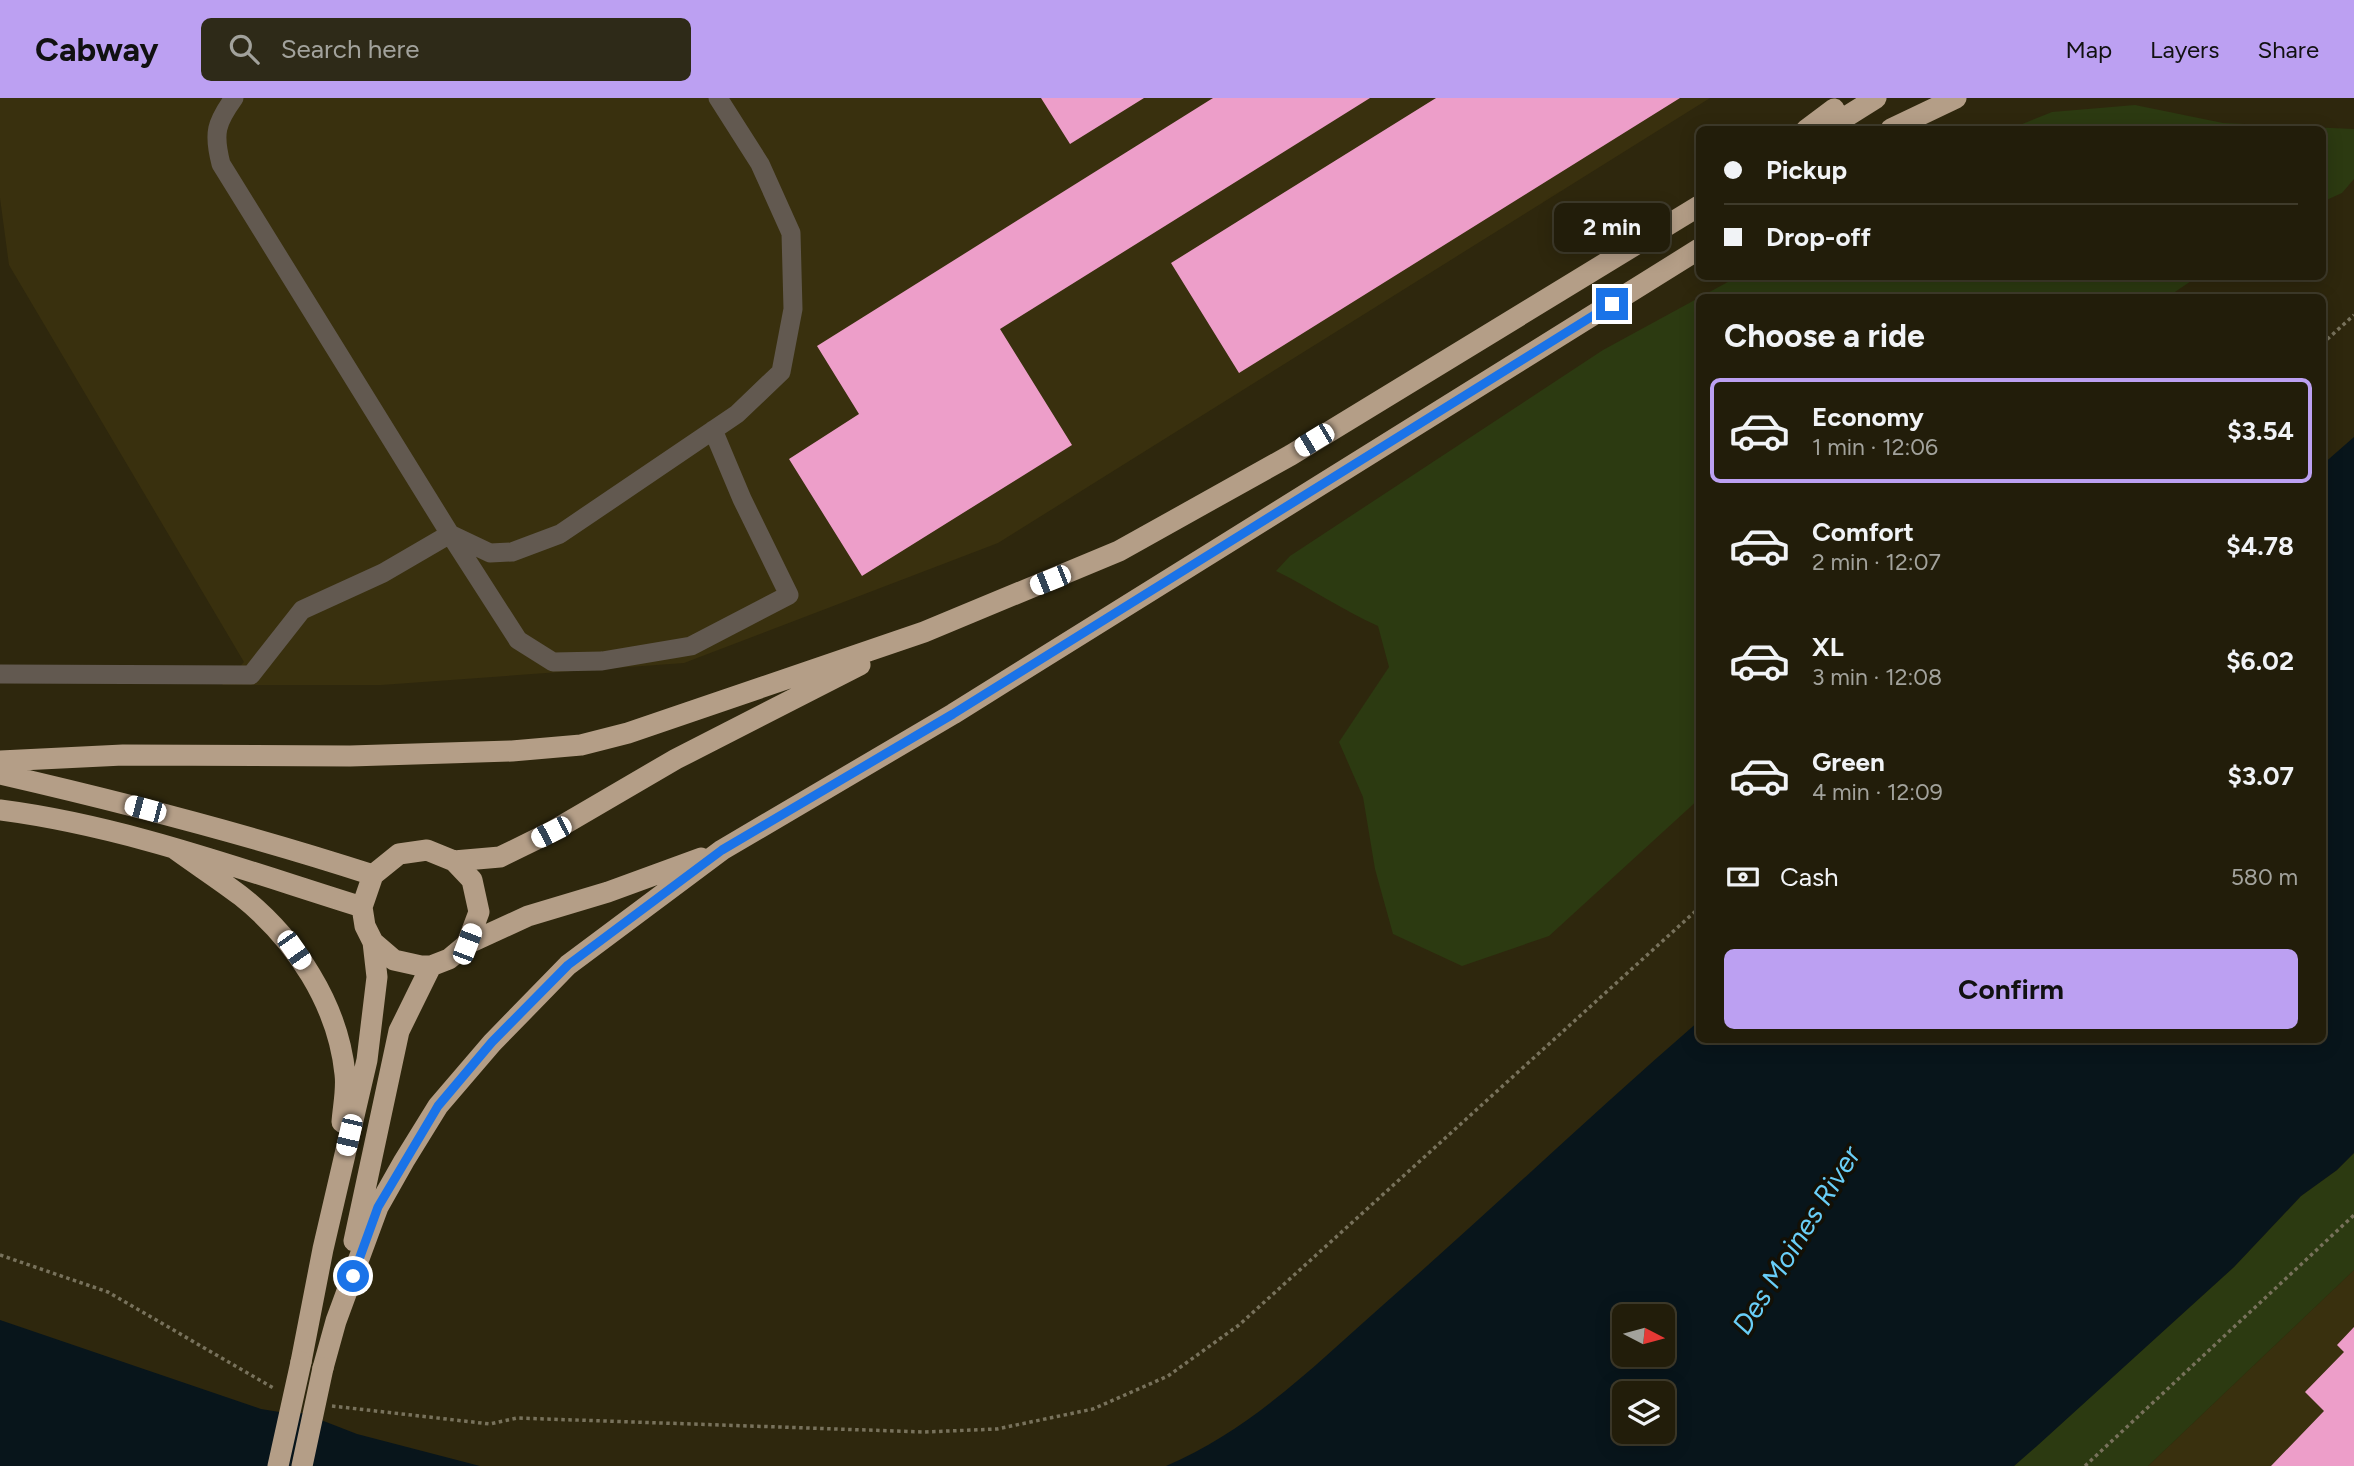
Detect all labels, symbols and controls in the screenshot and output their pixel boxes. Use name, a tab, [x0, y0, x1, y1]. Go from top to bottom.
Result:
search box	[201, 18, 691, 81]
text: Cabway	[35, 30, 159, 69]
icon: search	[225, 30, 263, 68]
text: Search here	[281, 33, 420, 65]
text: Map	[2065, 35, 2112, 64]
text: Layers	[2150, 35, 2219, 64]
text: Share	[2257, 35, 2319, 64]
text: Pickup	[1766, 154, 1847, 186]
callout: 2 min	[1554, 202, 1670, 252]
text: 2 min	[1583, 213, 1641, 241]
text: Drop-off	[1766, 221, 1871, 253]
route end	[1596, 288, 1628, 320]
text: Choose a ride	[1724, 317, 1925, 355]
icon: car	[1728, 399, 1791, 462]
text: Economy	[1812, 401, 1924, 433]
text: $3.54	[2227, 415, 2294, 447]
car	[1291, 420, 1338, 460]
text: 1 min · 12:06	[1812, 433, 1938, 461]
icon: car	[1728, 514, 1791, 577]
text: Comfort	[1812, 516, 1914, 548]
text: $4.78	[2226, 530, 2294, 562]
text: 2 min · 12:07	[1812, 548, 1941, 576]
car	[1027, 562, 1074, 598]
icon: car	[1728, 629, 1791, 692]
text: XL	[1812, 631, 1844, 663]
text: $6.02	[2226, 645, 2294, 677]
text: 3 min · 12:08	[1812, 663, 1942, 691]
icon: car	[1728, 744, 1791, 807]
text: Green	[1812, 746, 1885, 778]
text: $3.07	[2227, 760, 2294, 792]
text: 4 min · 12:09	[1812, 778, 1943, 806]
car	[122, 793, 169, 825]
car	[528, 813, 575, 851]
icon: cash	[1724, 858, 1762, 896]
text: Cash	[1780, 861, 1839, 893]
text: 580 m	[2231, 863, 2298, 891]
car	[450, 921, 485, 967]
car	[274, 927, 315, 973]
button: Confirm	[1724, 949, 2298, 1029]
car	[335, 1112, 364, 1158]
water label: Des Moines River	[1725, 1138, 1868, 1340]
route start	[337, 1260, 369, 1292]
north arrow	[1612, 1304, 1675, 1367]
map controls	[1612, 1304, 1675, 1444]
button: layers	[1612, 1381, 1675, 1444]

